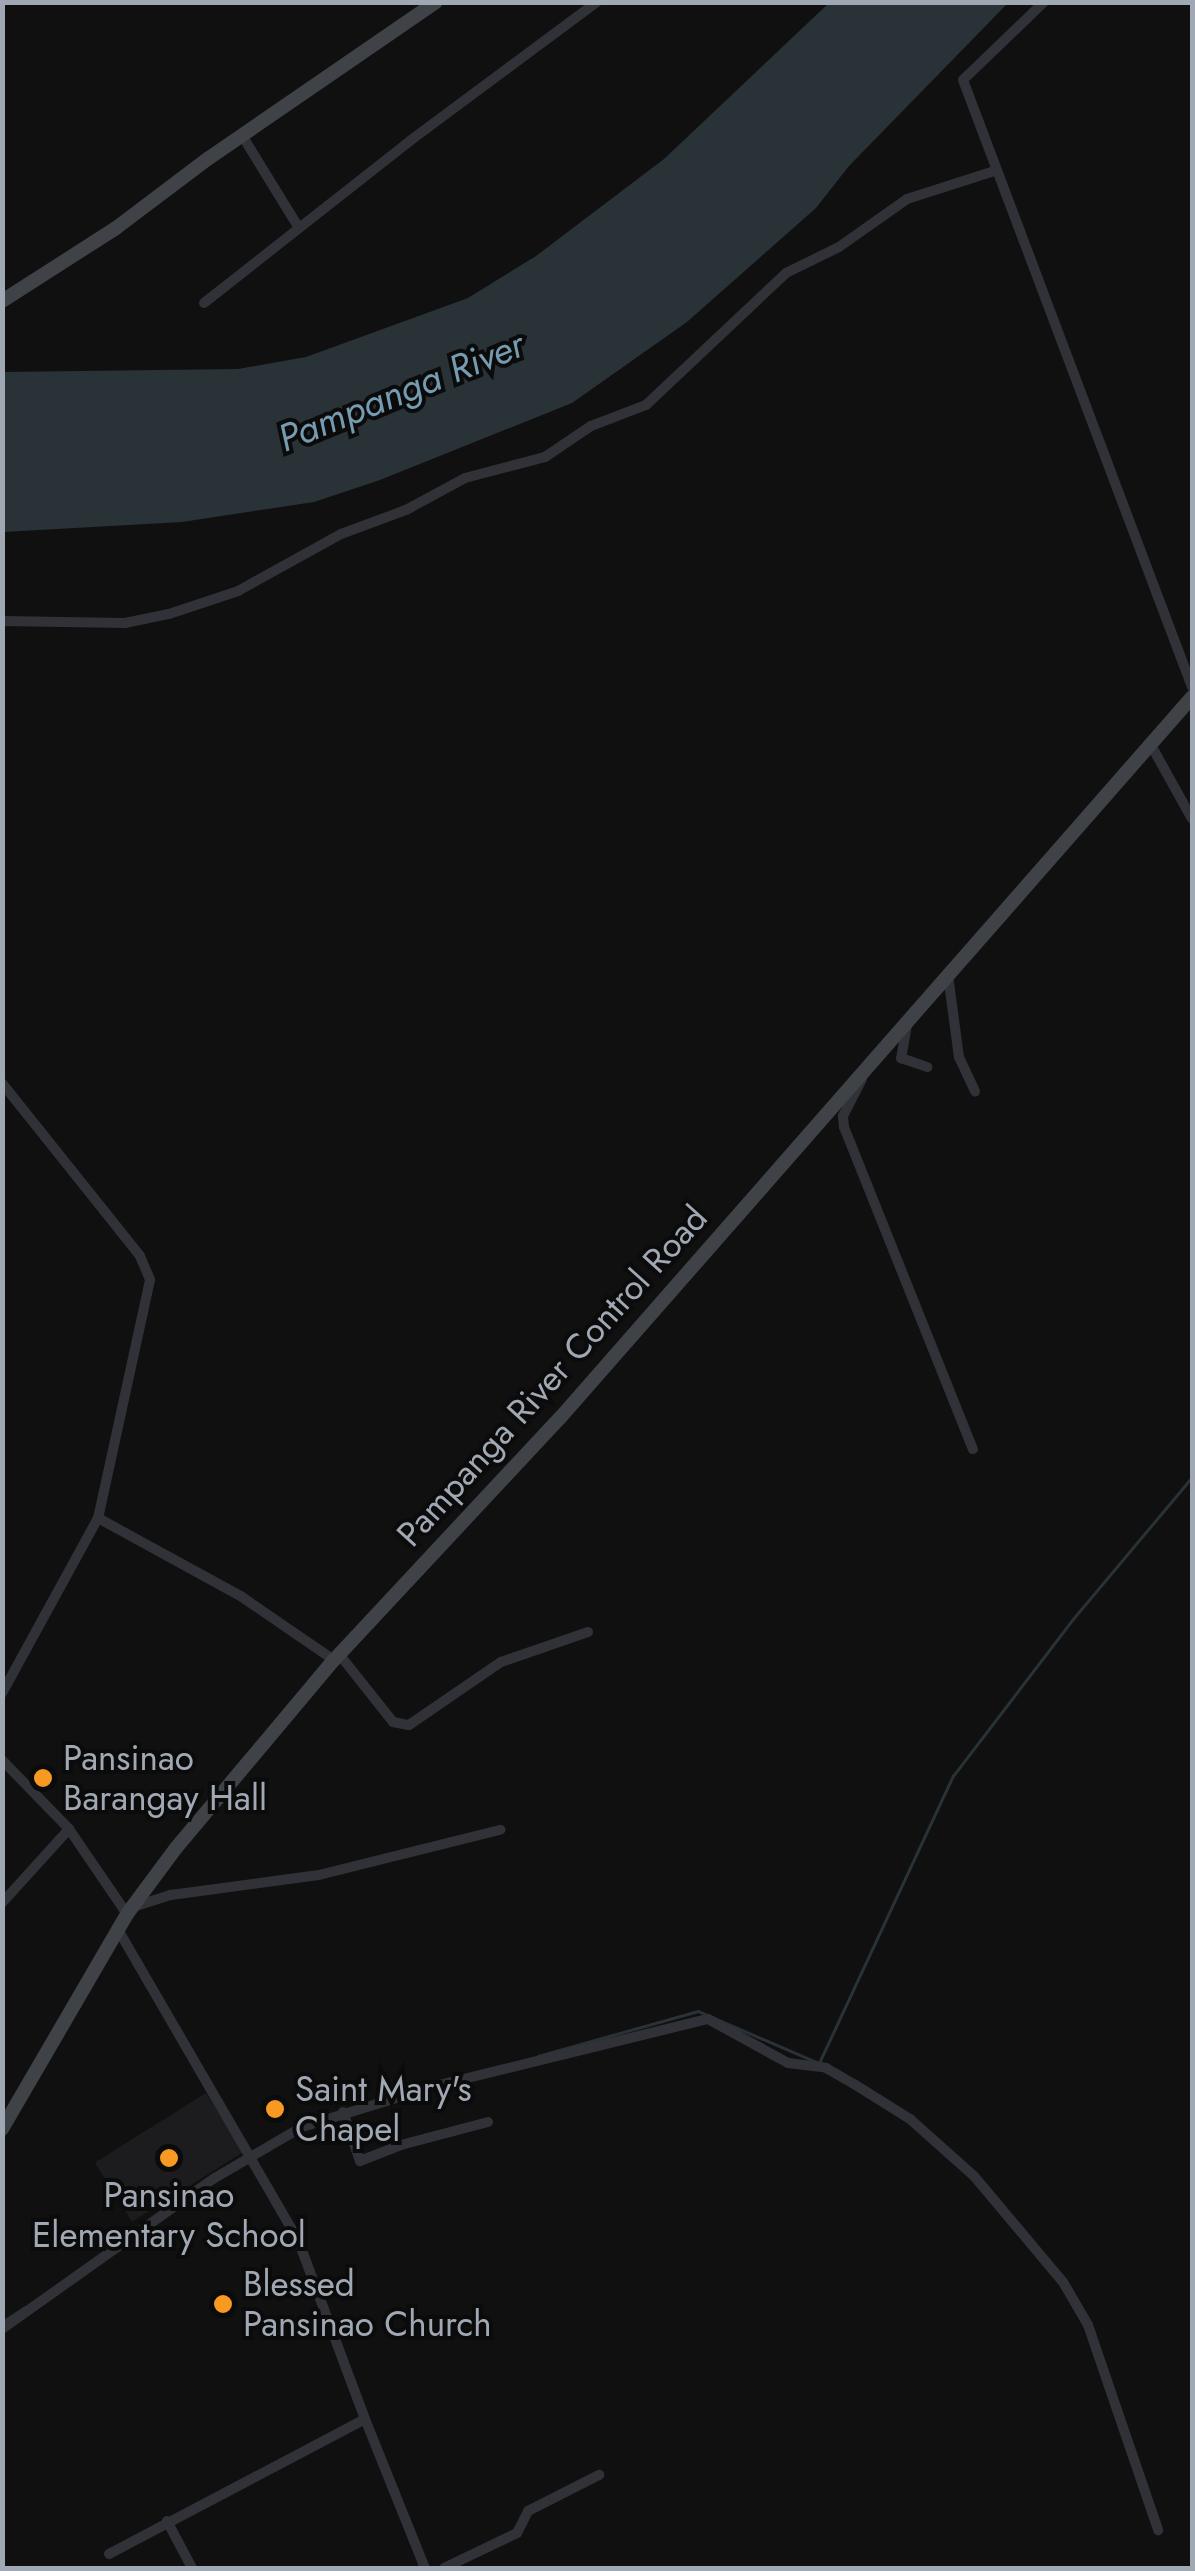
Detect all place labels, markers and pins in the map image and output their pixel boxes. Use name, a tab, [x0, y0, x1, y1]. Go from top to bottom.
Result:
place label: Pansinao Barangay Hall	[63, 1737, 267, 1819]
marker: Pansinao Barangay Hall	[32, 1767, 54, 1789]
place label: Saint Mary's Chapel	[295, 2068, 472, 2150]
marker: Saint Mary's Chapel	[264, 2098, 286, 2120]
marker: Pansinao Elementary School	[158, 2147, 180, 2169]
place label: Pansinao Elementary School	[32, 2174, 306, 2256]
place label: Blessed Pansinao Church	[243, 2263, 492, 2345]
marker: Blessed Pansinao Church	[212, 2293, 234, 2315]

